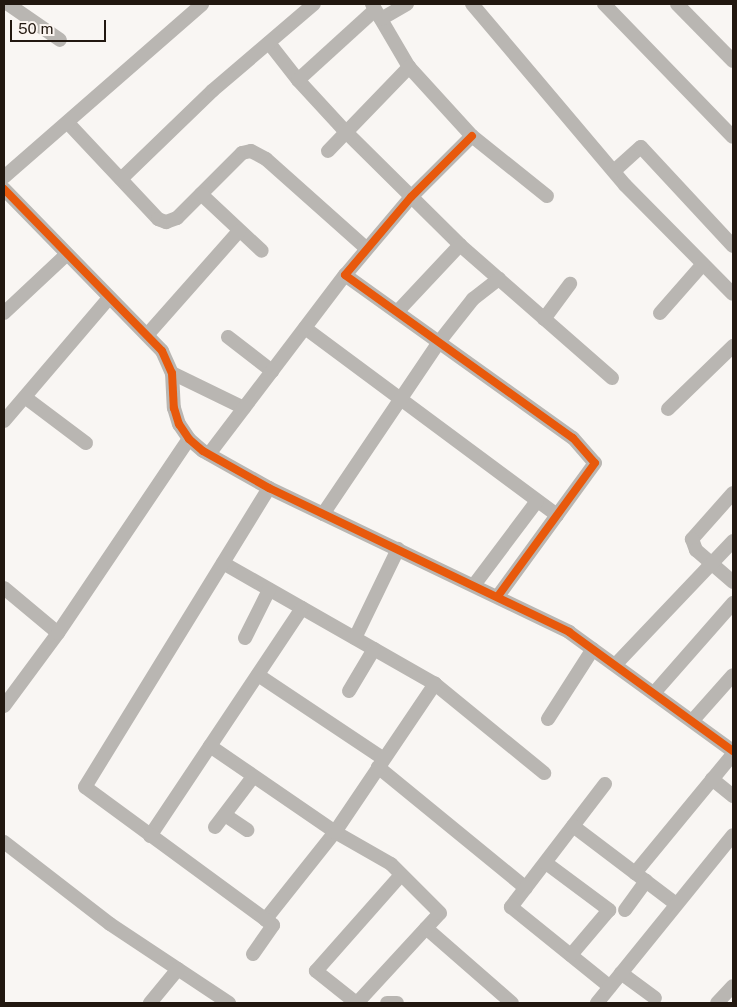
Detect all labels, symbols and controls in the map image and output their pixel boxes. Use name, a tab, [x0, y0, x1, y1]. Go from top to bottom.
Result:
scale bar	[12, 10, 109, 42]
text: 50 m	[18, 20, 53, 37]

